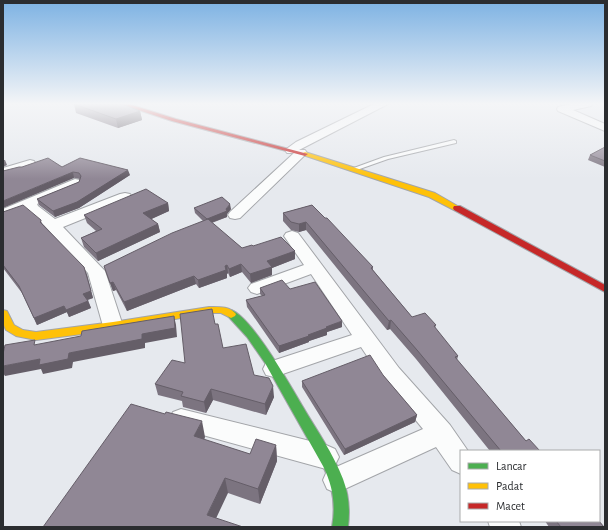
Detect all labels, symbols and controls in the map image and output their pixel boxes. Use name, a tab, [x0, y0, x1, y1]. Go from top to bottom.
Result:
legend	[460, 450, 600, 522]
text: Lancar	[496, 460, 527, 472]
text: Padat	[496, 480, 523, 492]
text: Macet	[496, 500, 525, 512]

